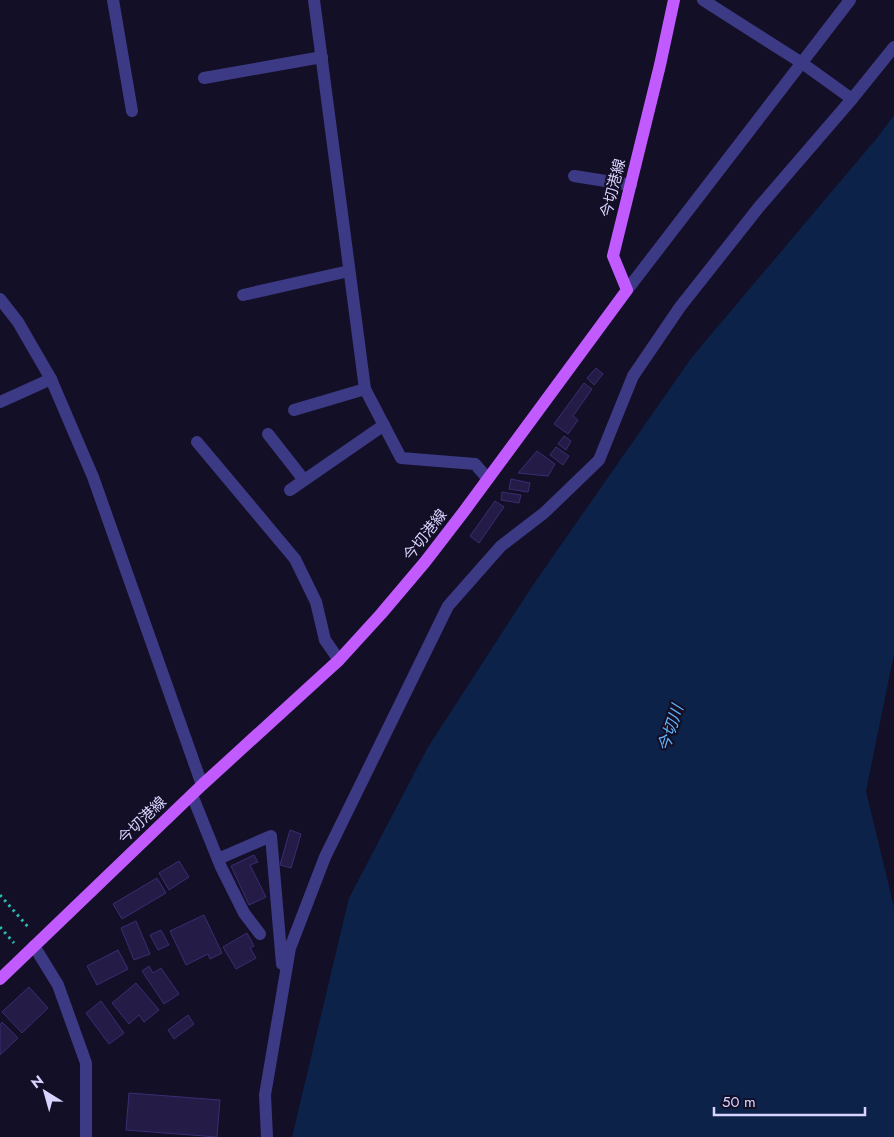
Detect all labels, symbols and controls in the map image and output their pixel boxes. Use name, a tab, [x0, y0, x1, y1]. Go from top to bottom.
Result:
street label: 今切港線	[595, 156, 631, 220]
street label: 今切港線	[398, 505, 452, 565]
water label: 今切川	[652, 700, 689, 755]
street label: 今切港線	[113, 791, 171, 849]
north arrow	[20, 1067, 70, 1117]
text: N	[27, 1070, 48, 1093]
scale bar	[714, 1084, 865, 1116]
text: 50 m	[722, 1091, 756, 1113]

